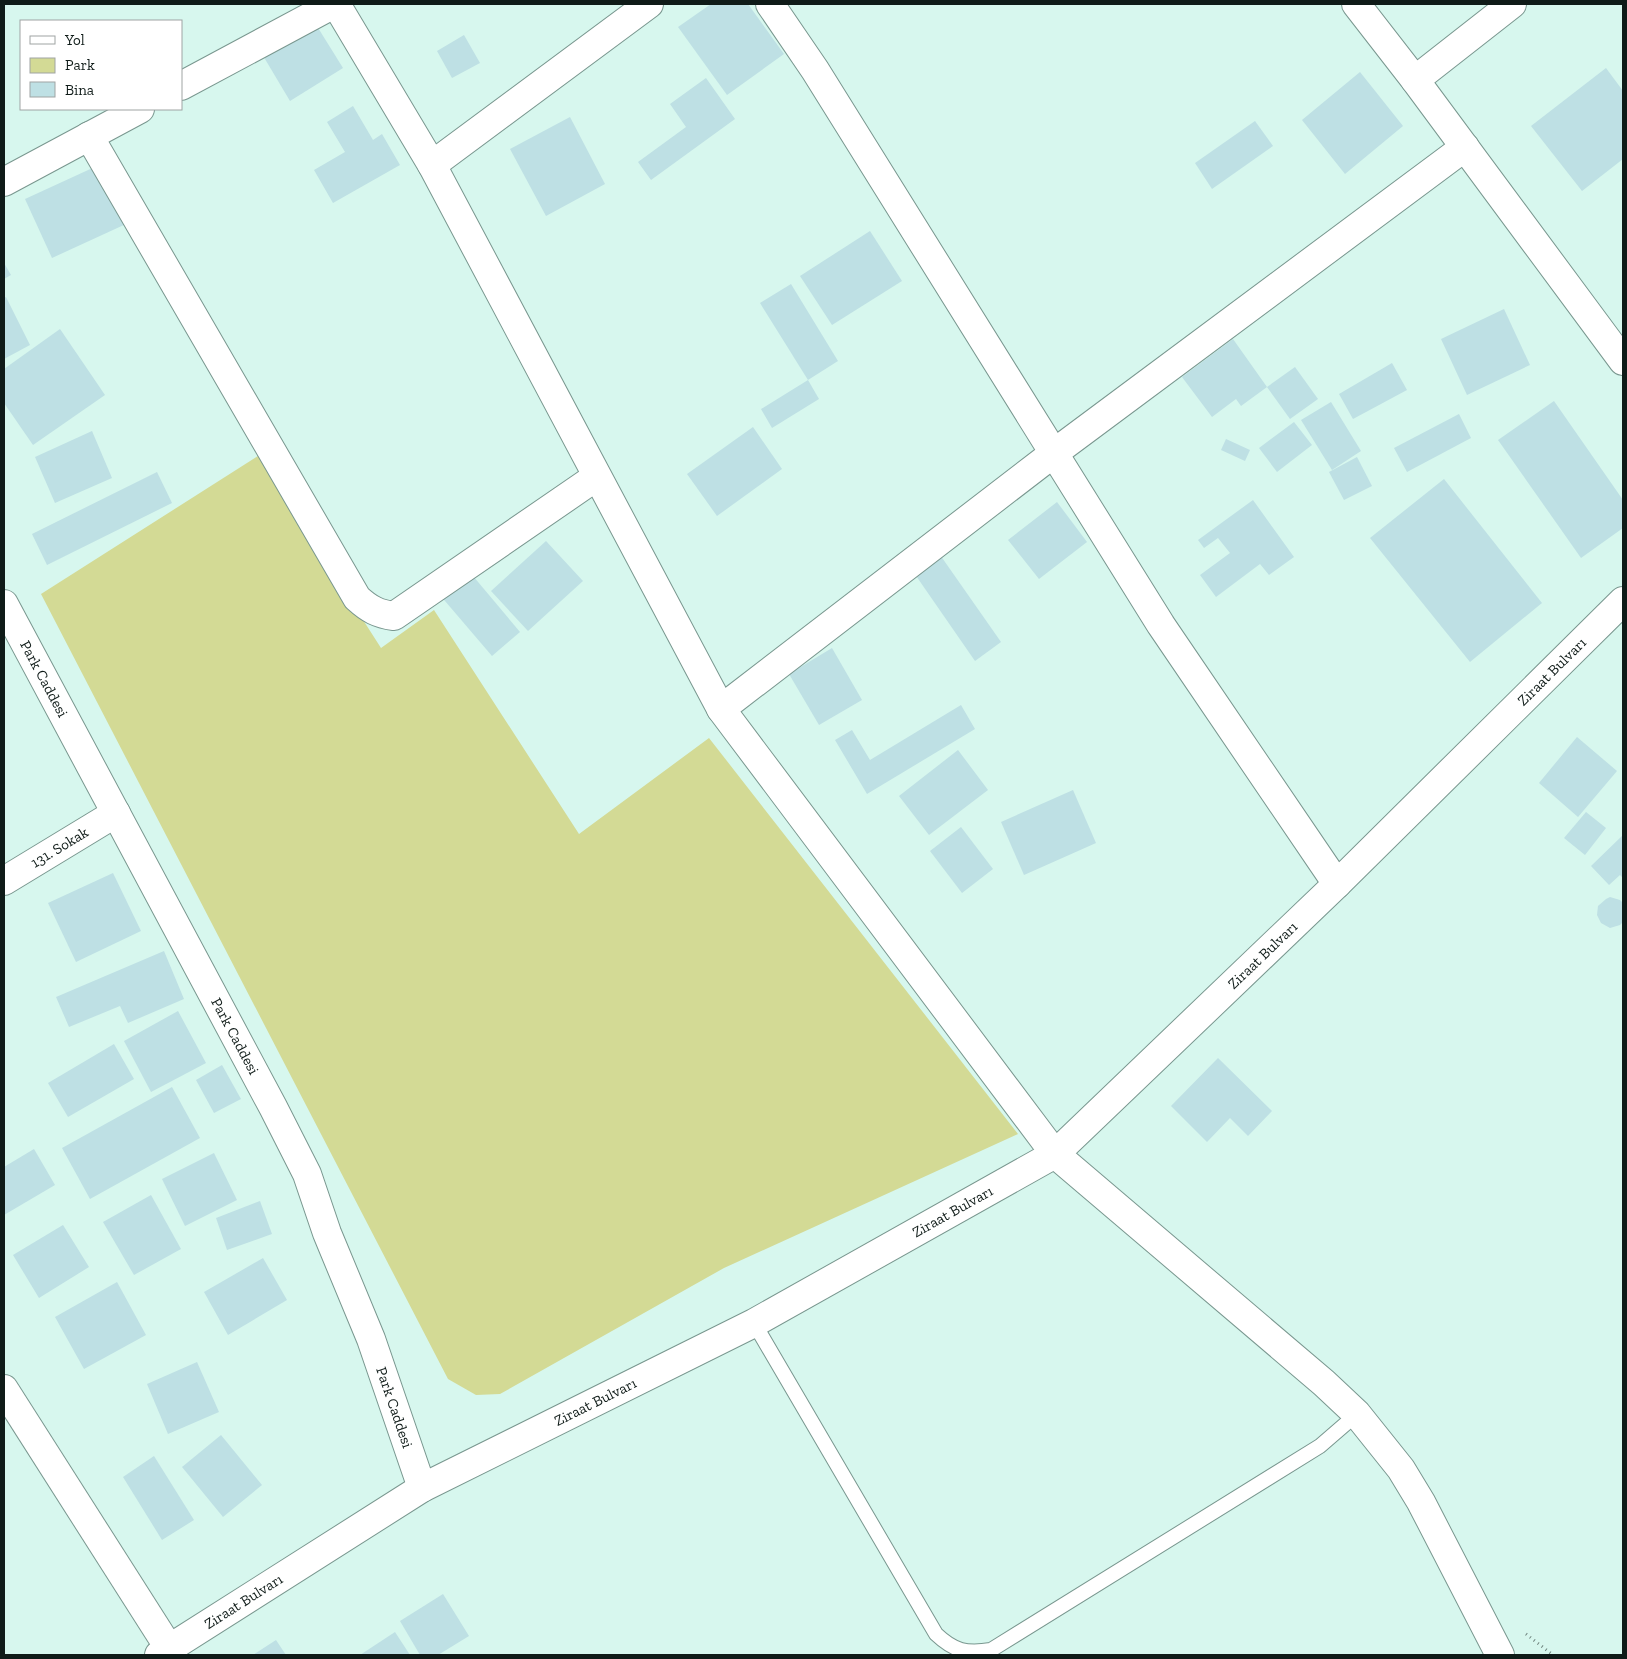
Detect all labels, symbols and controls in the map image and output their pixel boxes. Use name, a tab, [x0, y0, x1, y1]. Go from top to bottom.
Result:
legend	[20, 20, 182, 110]
text: Yol	[64, 31, 85, 49]
text: Park	[65, 56, 95, 74]
text: Bina	[65, 81, 94, 99]
street label: Ziraat Bulvarı	[1514, 634, 1590, 709]
street label: Park Caddesi	[16, 637, 72, 720]
street label: 131. Sokak	[28, 823, 92, 872]
street label: Ziraat Bulvarı	[1224, 918, 1301, 993]
street label: Park Caddesi	[207, 995, 263, 1078]
street label: Ziraat Bulvarı	[909, 1182, 996, 1241]
street label: Park Caddesi	[372, 1365, 417, 1450]
street label: Ziraat Bulvarı	[551, 1374, 639, 1430]
street label: Ziraat Bulvarı	[201, 1570, 286, 1633]

